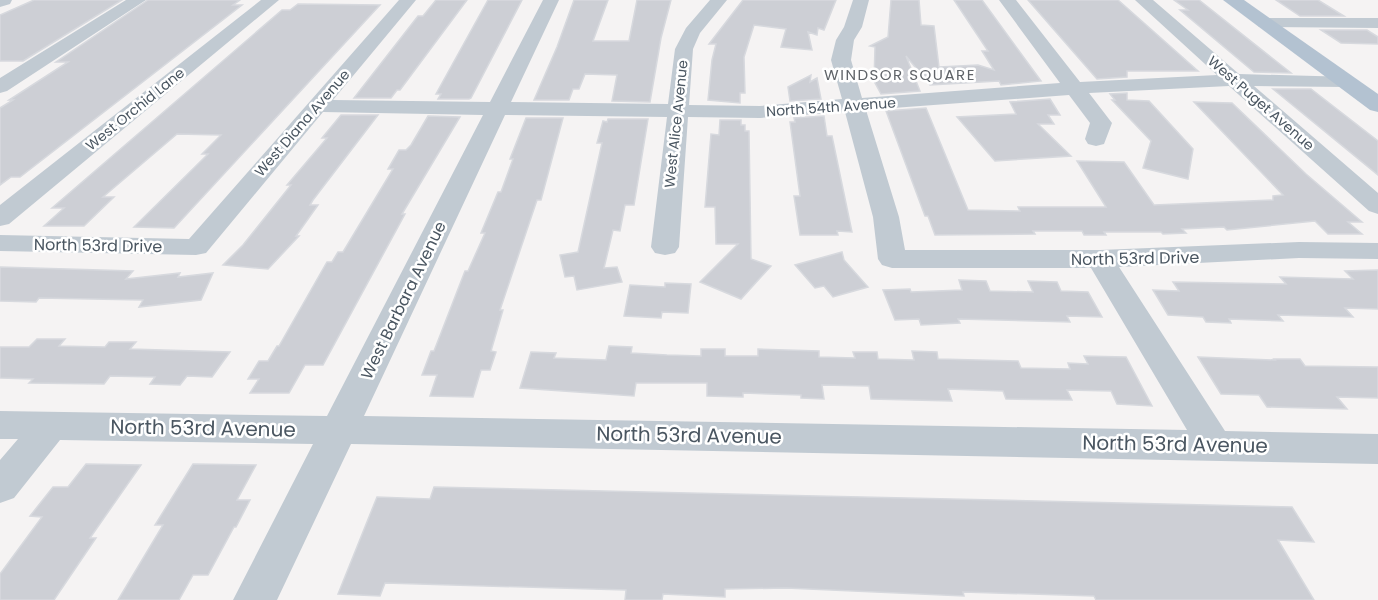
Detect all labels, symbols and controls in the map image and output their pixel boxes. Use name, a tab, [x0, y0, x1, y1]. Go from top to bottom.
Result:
street label: West Puget Avenue	[1203, 51, 1319, 155]
street label: West Alice Avenue	[659, 59, 693, 189]
street label: West Orchid Lane	[81, 63, 189, 155]
district label: WINDSOR SQUARE	[824, 64, 976, 85]
street label: West Diana Avenue	[250, 65, 354, 181]
street label: North 54th Avenue	[766, 92, 897, 122]
street label: West Barbara Avenue	[355, 217, 452, 383]
street label: North 53rd Drive	[34, 233, 162, 258]
street label: North 53rd Drive	[1071, 246, 1199, 271]
street label: North 53rd Avenue	[110, 412, 296, 444]
street label: North 53rd Avenue	[596, 419, 782, 451]
street label: North 53rd Avenue	[1082, 428, 1268, 460]

